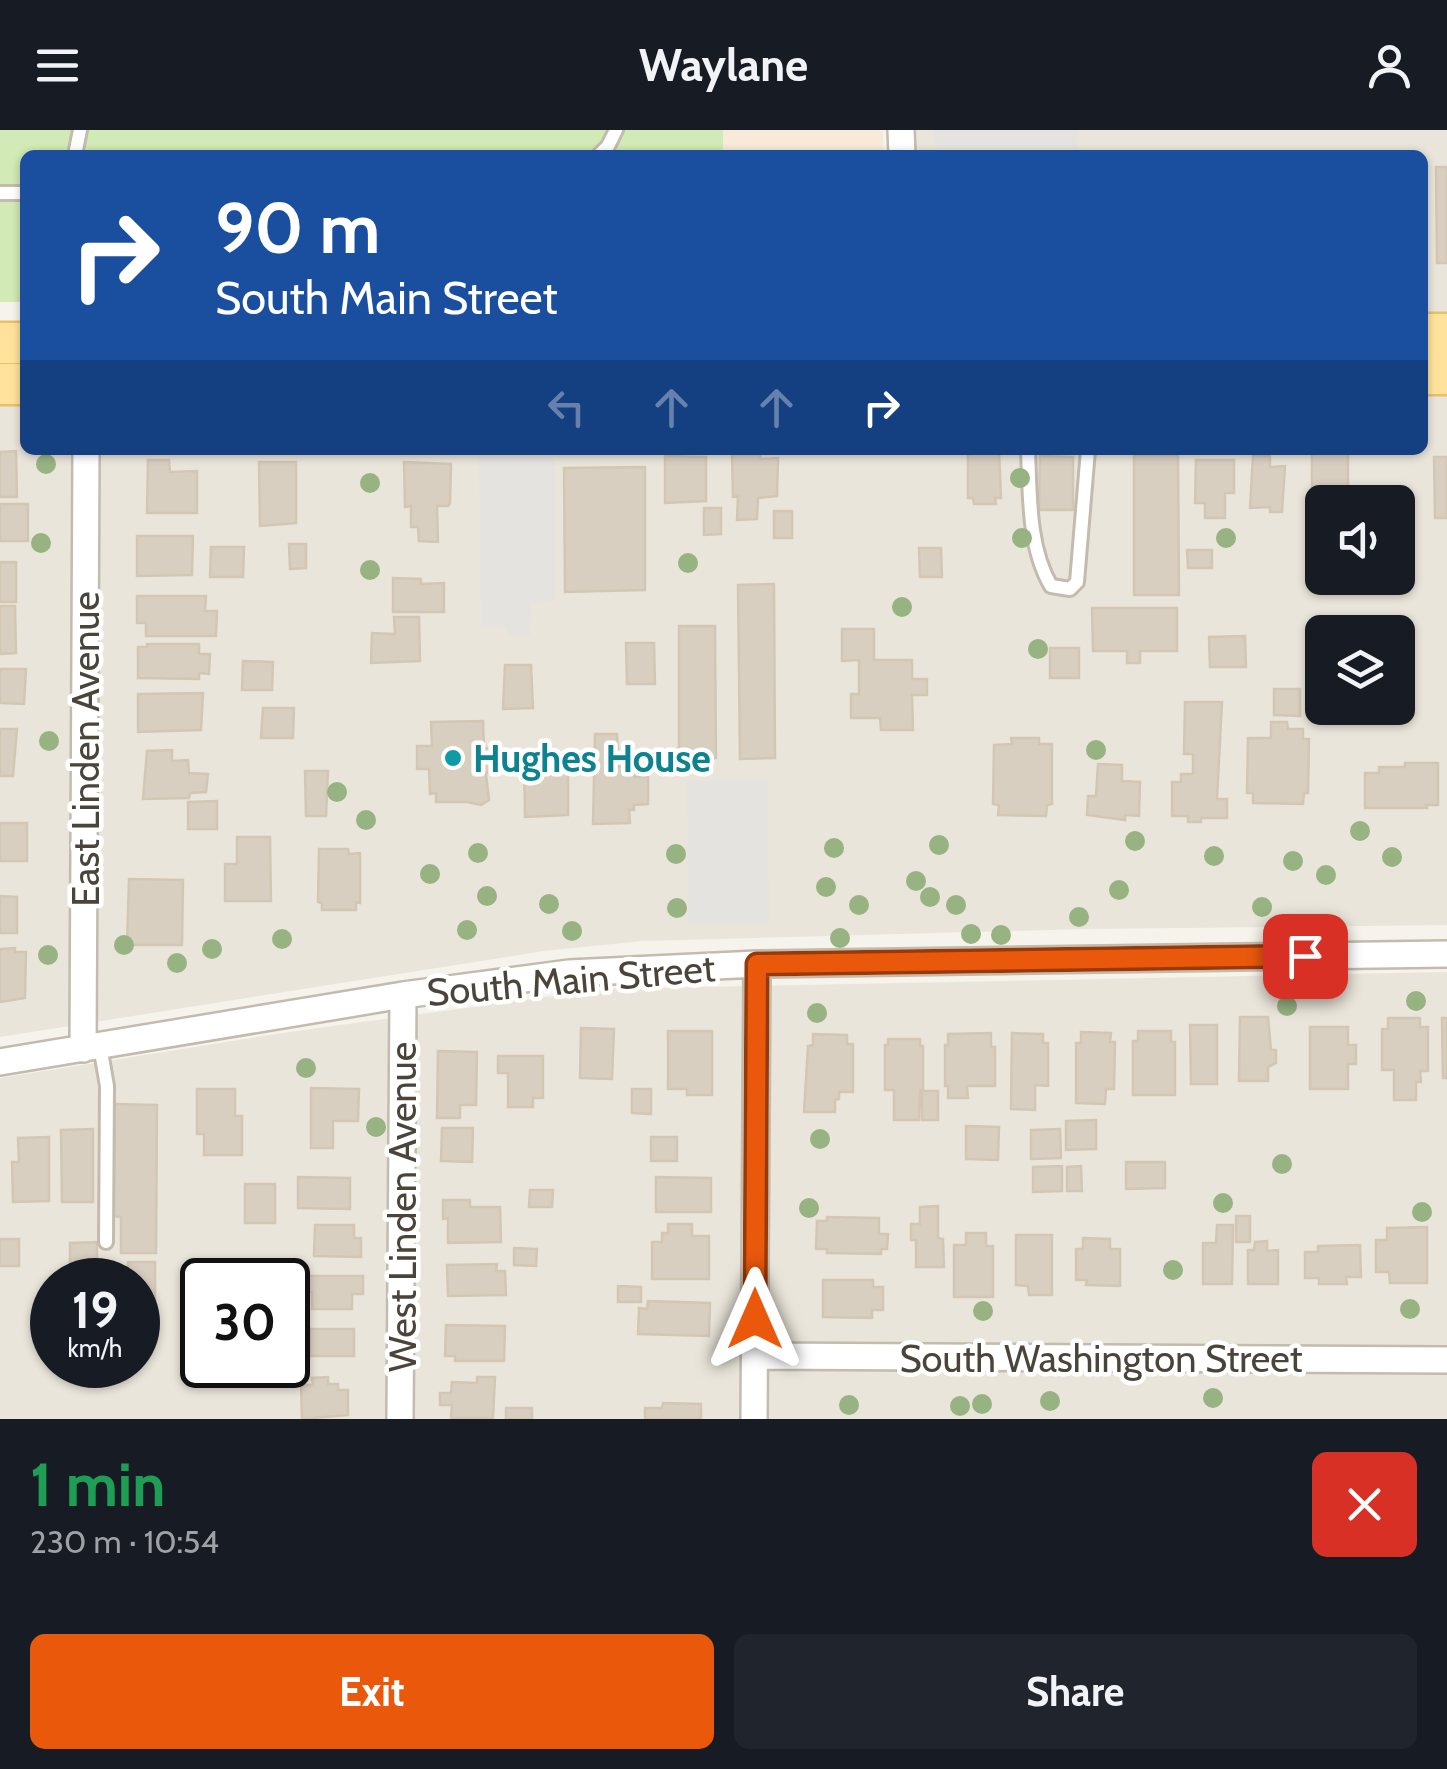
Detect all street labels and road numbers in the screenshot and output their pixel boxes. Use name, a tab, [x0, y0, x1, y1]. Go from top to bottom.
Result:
street label: East Linden Avenue	[62, 591, 109, 907]
street label: South Main Street	[425, 944, 717, 1016]
street label: West Linden Avenue	[379, 1042, 426, 1372]
street label: South Washington Street	[899, 1335, 1303, 1382]

